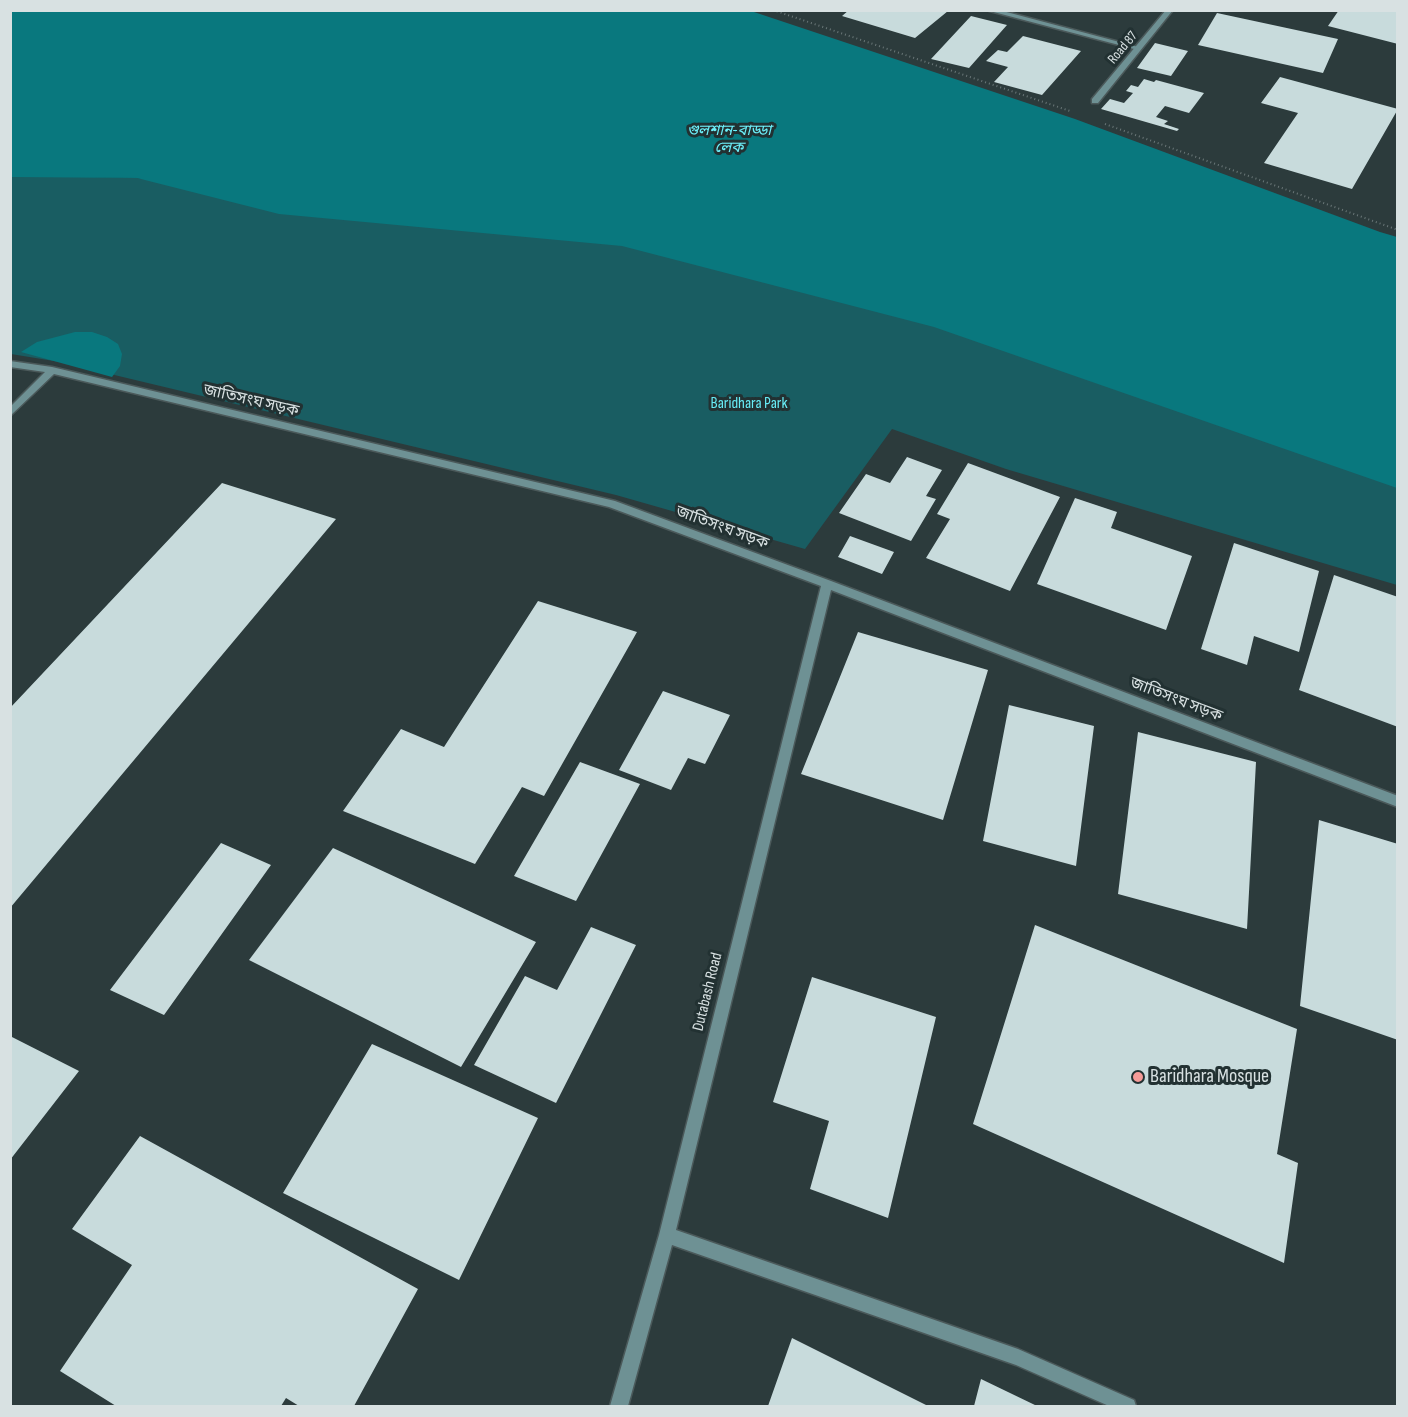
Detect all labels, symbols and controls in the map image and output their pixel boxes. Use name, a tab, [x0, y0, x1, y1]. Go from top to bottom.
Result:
street label: Road 87	[1105, 28, 1141, 68]
water label: গুলশান-বাড্ডা লেক	[687, 122, 771, 157]
street label: জাতিসংঘ সড়ক	[201, 381, 301, 421]
park label: Baridhara Park	[710, 394, 788, 414]
street label: জাতিসংঘ সড়ক	[673, 502, 771, 554]
street label: জাতিসংঘ সড়ক	[1127, 674, 1225, 726]
street label: Dutabash Road	[689, 951, 727, 1033]
place label: Baridhara Mosque	[1150, 1065, 1269, 1089]
marker: Baridhara Mosque	[1131, 1070, 1145, 1084]

